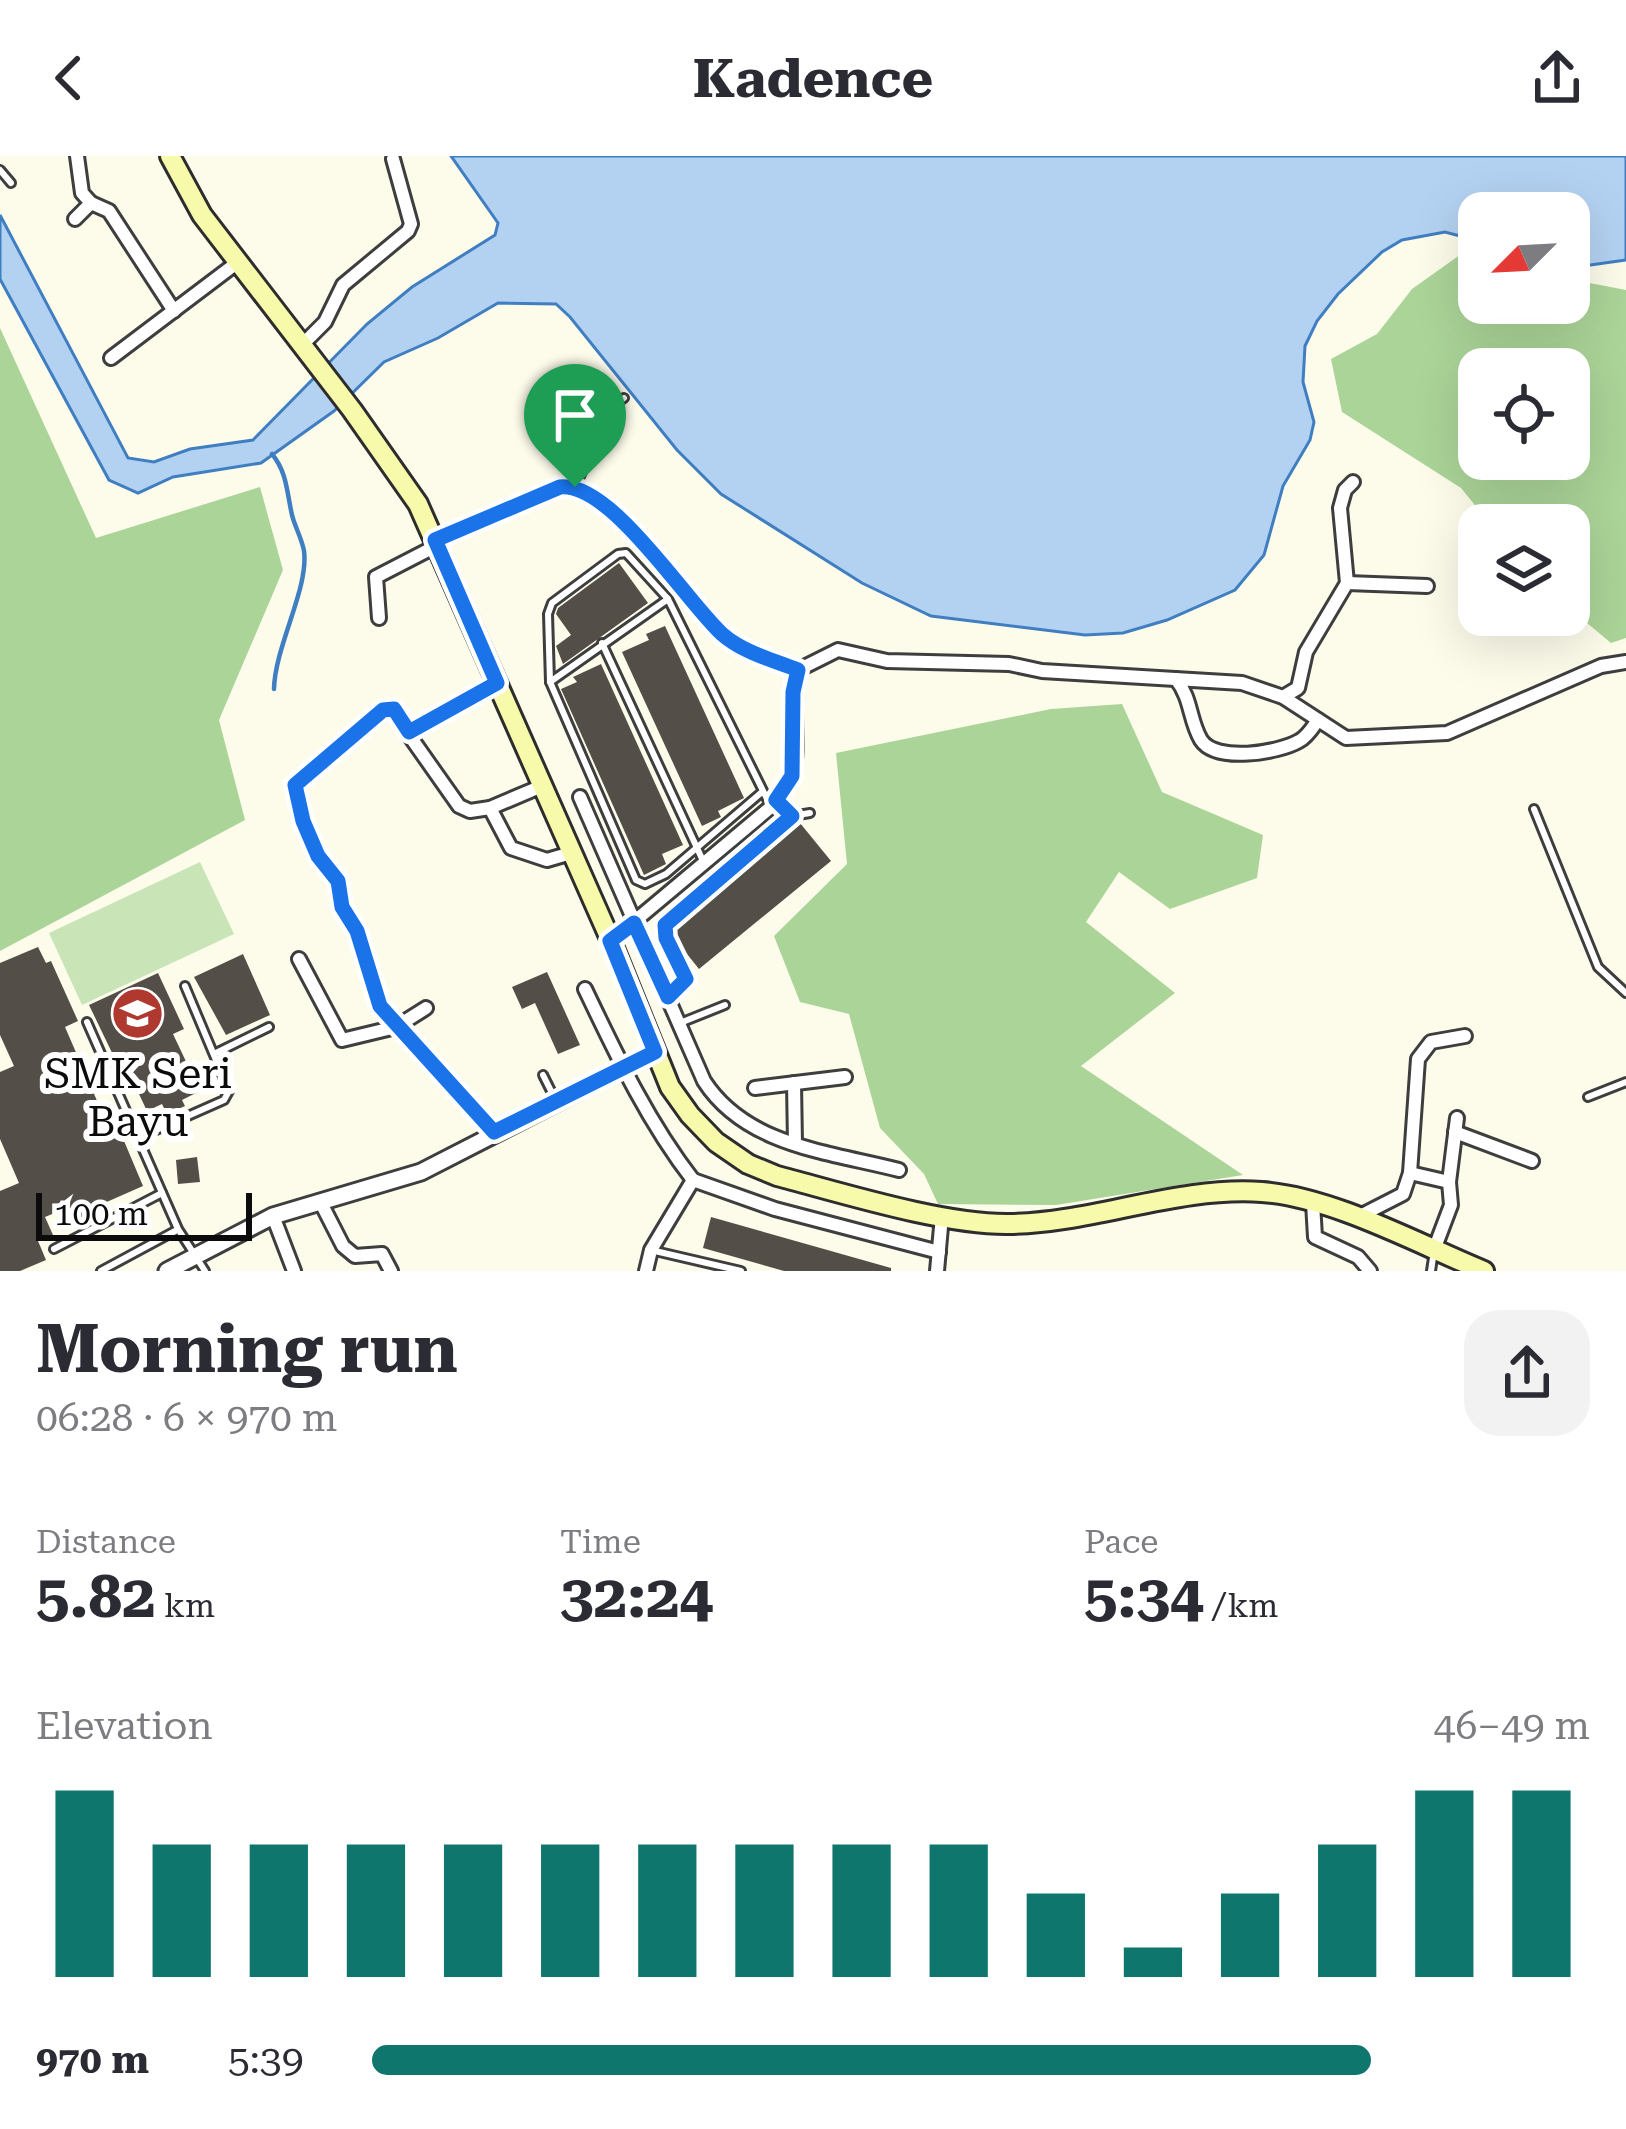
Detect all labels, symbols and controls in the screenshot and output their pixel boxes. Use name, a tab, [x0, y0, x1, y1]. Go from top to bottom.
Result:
icon: back	[36, 45, 102, 111]
icon: share	[1524, 45, 1590, 111]
text: Kadence	[693, 47, 933, 110]
north arrow	[1458, 192, 1590, 324]
map controls	[1458, 192, 1590, 636]
button: locate	[1458, 348, 1590, 480]
pin	[524, 364, 626, 487]
icon: arrive	[542, 382, 608, 448]
button: layers	[1458, 504, 1590, 636]
school or university icon: SMK Seri Bayu	[110, 986, 166, 1042]
place label: SMK Seri Bayu	[44, 1049, 232, 1146]
scale bar	[36, 1187, 252, 1240]
text: 100 m	[54, 1194, 148, 1233]
button: share	[1464, 1310, 1590, 1436]
text: Morning run	[36, 1311, 458, 1388]
text: 06:28 · 6 × 970 m	[36, 1395, 337, 1441]
text: Distance	[36, 1522, 176, 1561]
text: Time	[560, 1522, 641, 1561]
text: Pace	[1084, 1522, 1158, 1561]
text: 5.82	[36, 1561, 156, 1632]
text: 32:24	[560, 1561, 713, 1632]
text: 5:34	[1084, 1561, 1204, 1632]
text: km	[156, 1586, 215, 1625]
text: /km	[1204, 1586, 1278, 1625]
text: Elevation	[36, 1703, 213, 1749]
text: 46–49 m	[1434, 1703, 1590, 1749]
text: 970 m	[36, 2037, 149, 2083]
text: 5:39	[228, 2037, 304, 2083]

